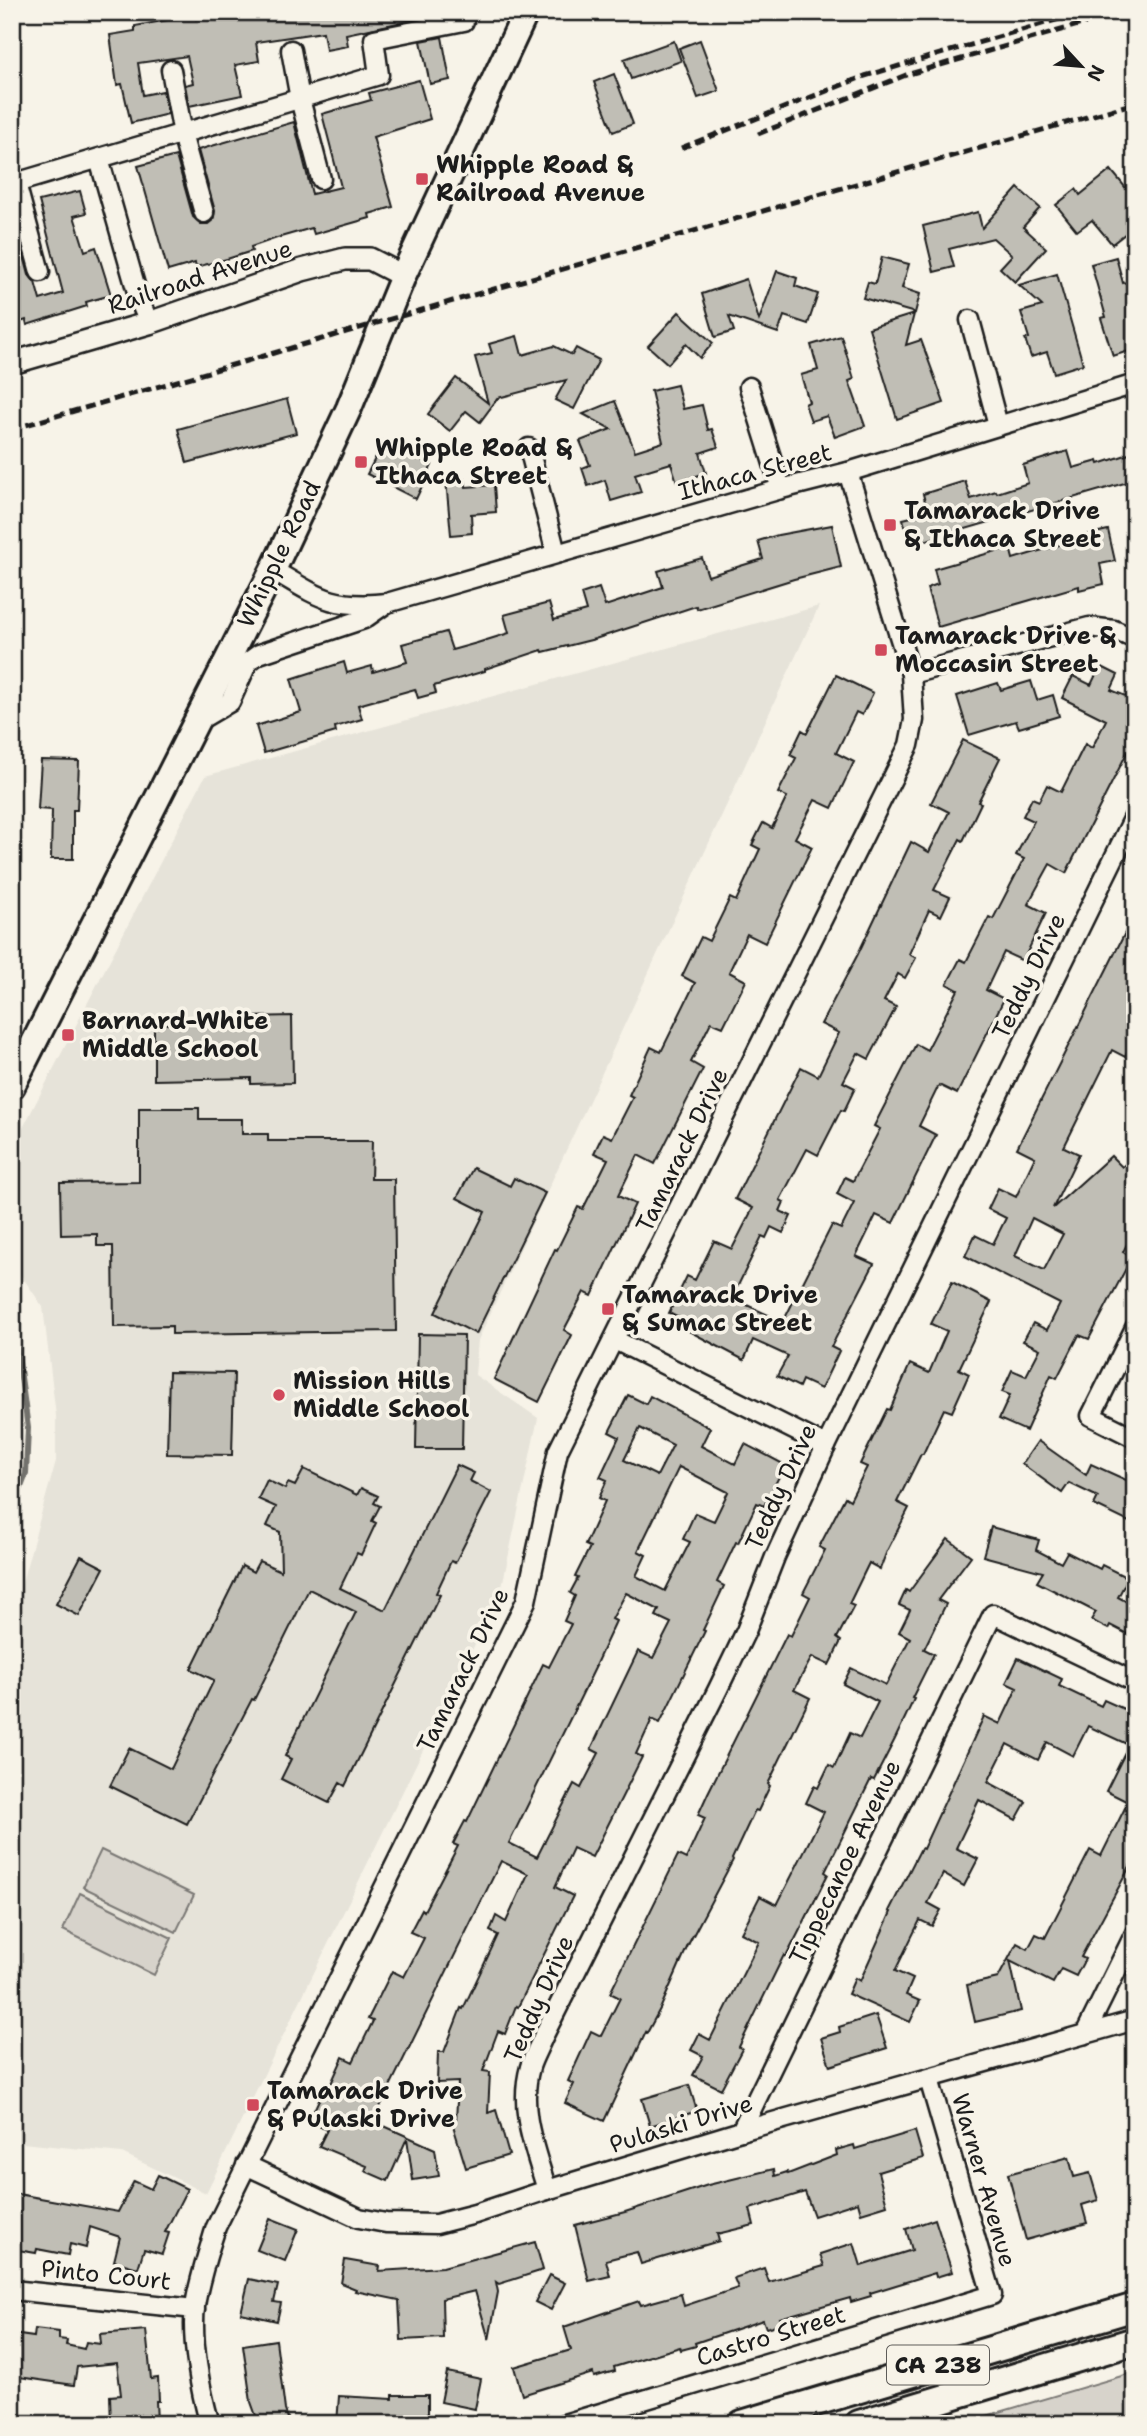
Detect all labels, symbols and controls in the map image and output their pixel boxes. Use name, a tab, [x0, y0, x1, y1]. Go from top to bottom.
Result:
north arrow	[1046, 32, 1116, 102]
text: N	[1081, 61, 1110, 85]
place label: Whipple Road & Railroad Avenue	[436, 149, 645, 209]
marker: Whipple Road & Railroad Avenue	[414, 171, 430, 187]
street label: Railroad Avenue	[104, 232, 296, 322]
place label: Whipple Road & Ithaca Street	[375, 432, 573, 492]
street label: Ithaca Street	[675, 436, 835, 508]
marker: Whipple Road & Ithaca Street	[353, 454, 369, 470]
street label: Whipple Road	[230, 475, 328, 633]
place label: Tamarack Drive & Ithaca Street	[904, 495, 1101, 555]
marker: Tamarack Drive & Ithaca Street	[882, 517, 898, 533]
place label: Tamarack Drive & Moccasin Street	[895, 620, 1116, 680]
marker: Tamarack Drive & Moccasin Street	[873, 642, 889, 658]
street label: Teddy Drive	[985, 908, 1073, 1044]
place label: Barnard-White Middle School	[82, 1005, 269, 1065]
marker: Barnard-White Middle School	[60, 1027, 76, 1043]
street label: Tamarack Drive	[628, 1063, 736, 1237]
place label: Tamarack Drive & Sumac Street	[622, 1279, 818, 1339]
marker: Tamarack Drive & Sumac Street	[600, 1301, 616, 1317]
place label: Mission Hills Middle School	[293, 1365, 469, 1425]
marker: Mission Hills Middle School	[271, 1387, 287, 1403]
street label: Teddy Drive	[738, 1419, 824, 1555]
street label: Tamarack Drive	[409, 1583, 517, 1757]
street label: Tippecanoe Avenue	[782, 1754, 908, 1970]
street label: Teddy Drive	[497, 1930, 581, 2068]
place label: Tamarack Drive & Pulaski Drive	[267, 2075, 463, 2135]
street label: Pulaski Drive	[605, 2087, 757, 2161]
street label: Warner Avenue	[944, 2090, 1024, 2270]
marker: Tamarack Drive & Pulaski Drive	[245, 2097, 261, 2113]
street label: Pinto Court	[39, 2252, 173, 2298]
street label: Castro Street	[693, 2298, 849, 2374]
road number: CA 238	[887, 2346, 989, 2384]

